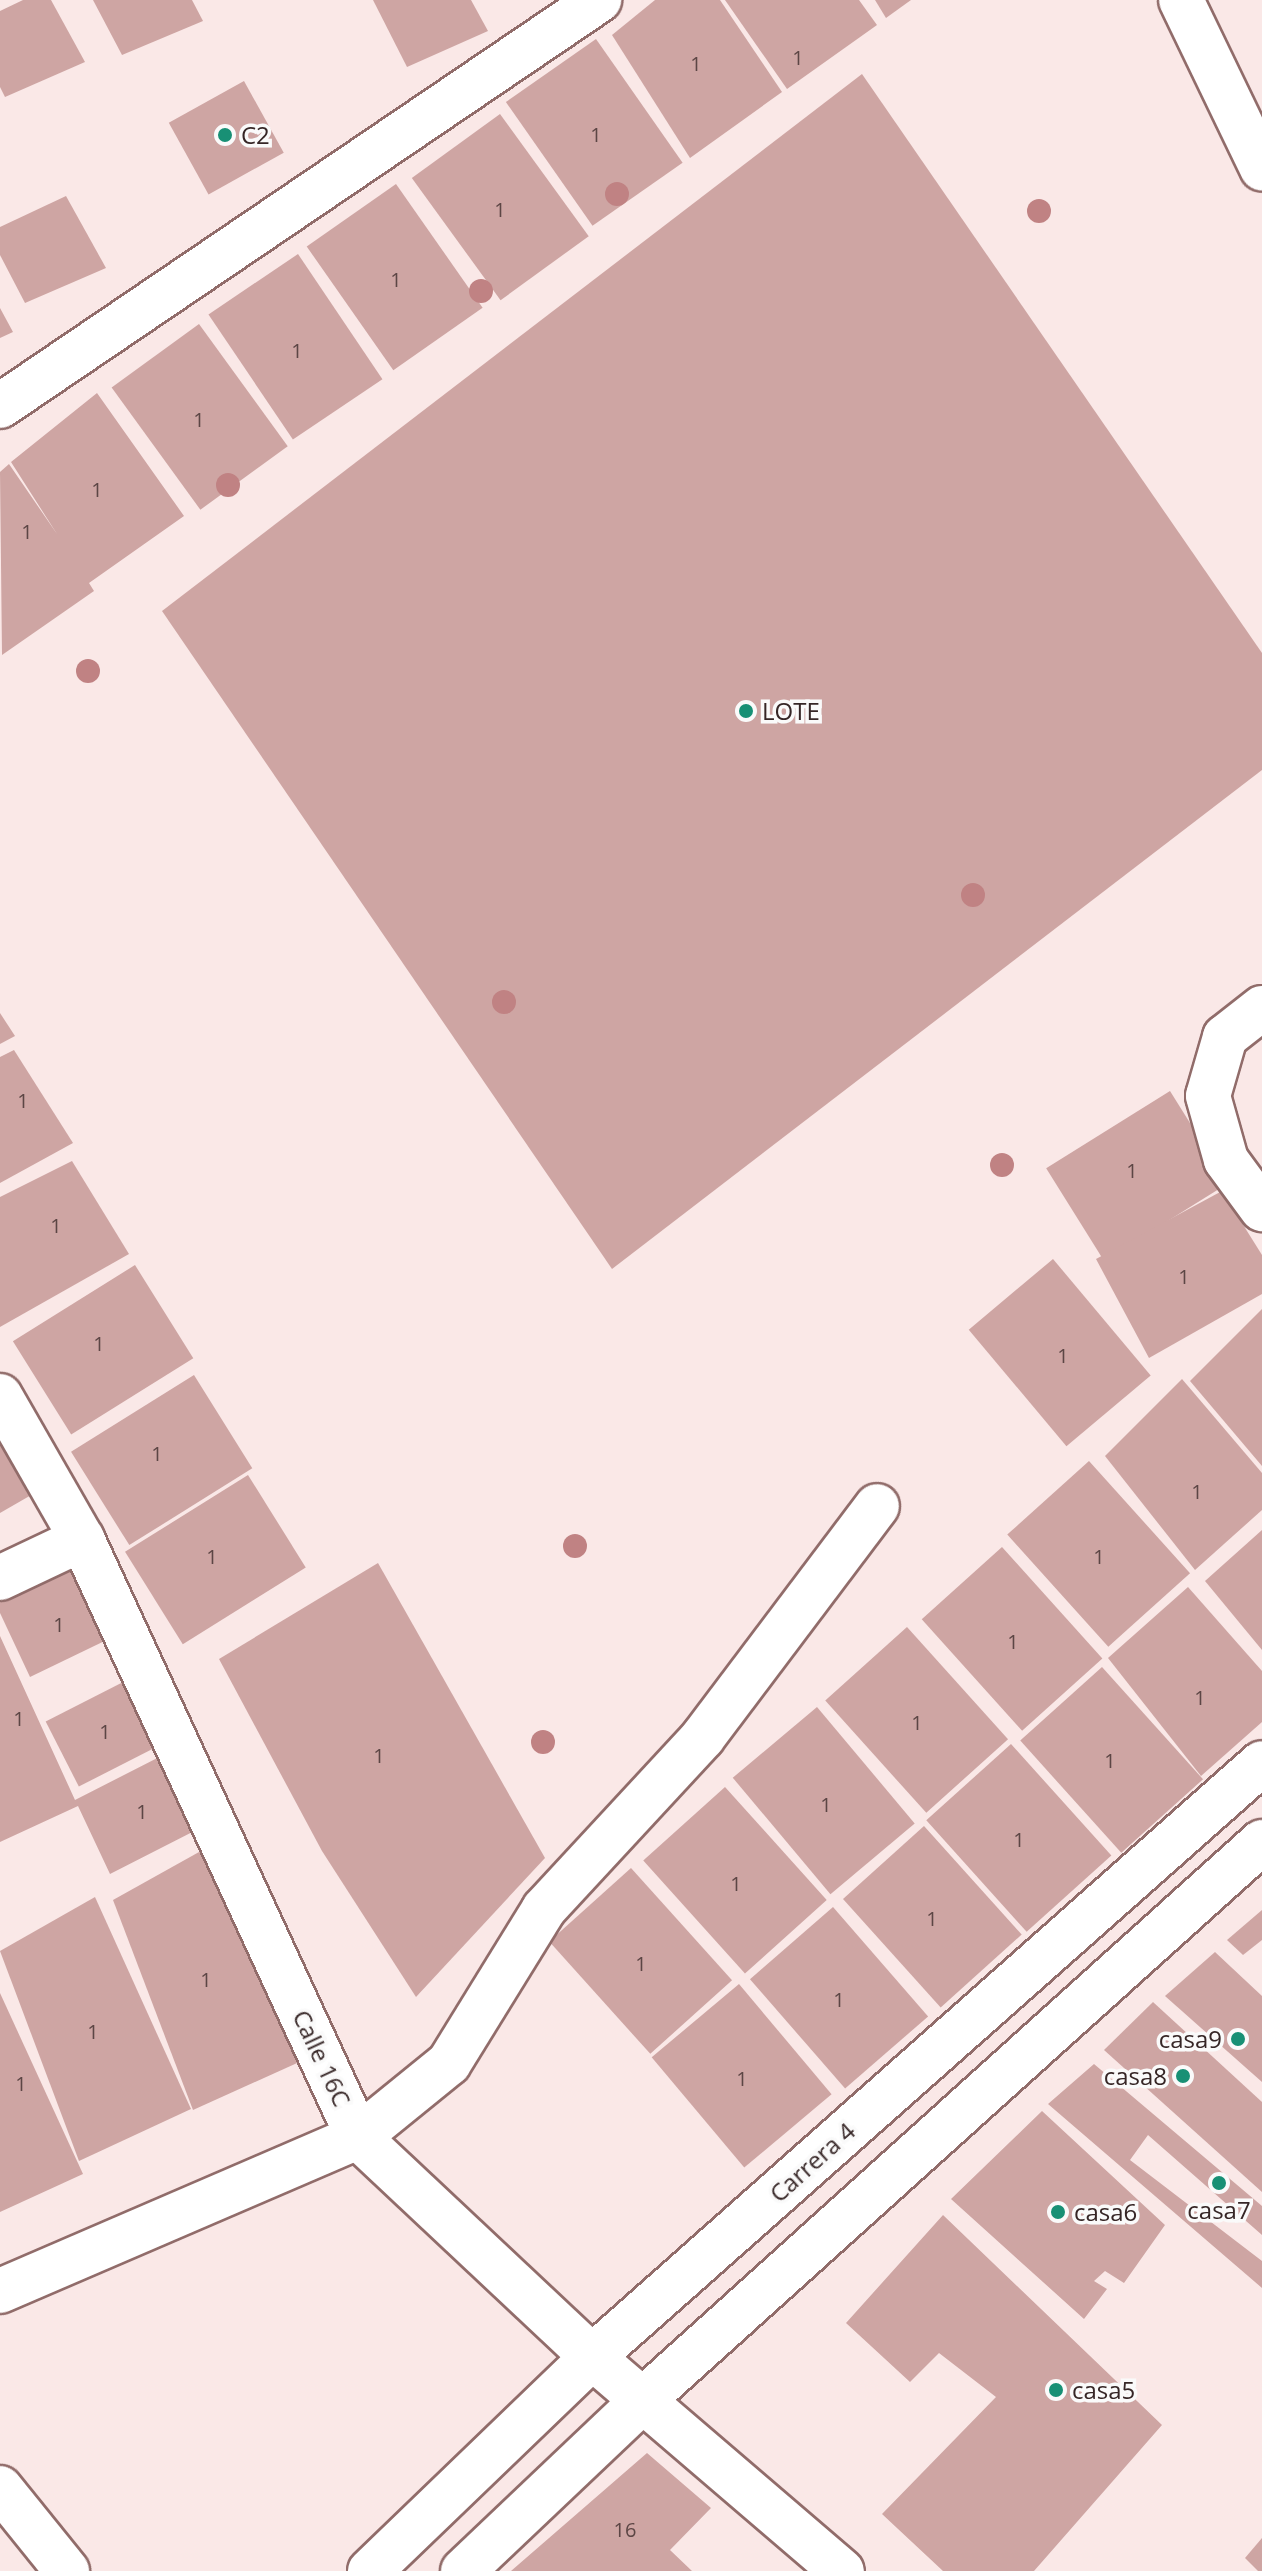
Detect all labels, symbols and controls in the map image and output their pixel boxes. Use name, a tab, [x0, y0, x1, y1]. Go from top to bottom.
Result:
house number: 1	[792, 45, 804, 69]
house number: 1	[690, 51, 702, 75]
place label: C2	[241, 121, 270, 149]
house number: 1	[590, 122, 602, 146]
marker: C2	[216, 126, 234, 144]
house number: 1	[494, 197, 506, 221]
house number: 1	[390, 267, 402, 291]
house number: 1	[291, 338, 303, 362]
house number: 1	[193, 407, 205, 431]
house number: 1	[91, 477, 103, 501]
house number: 1	[21, 519, 33, 543]
place label: LOTE	[762, 697, 820, 725]
marker: LOTE	[737, 702, 755, 720]
house number: 1	[17, 1088, 29, 1112]
house number: 1	[1126, 1158, 1138, 1182]
house number: 1	[50, 1213, 62, 1237]
house number: 1	[1178, 1264, 1190, 1288]
house number: 1	[93, 1331, 105, 1355]
house number: 1	[1057, 1343, 1069, 1367]
house number: 1	[151, 1441, 163, 1465]
house number: 1	[1191, 1479, 1203, 1503]
house number: 1	[206, 1544, 218, 1568]
house number: 1	[1093, 1544, 1105, 1568]
house number: 1	[53, 1612, 65, 1636]
house number: 1	[1007, 1629, 1019, 1653]
house number: 1	[1194, 1685, 1206, 1709]
house number: 1	[13, 1706, 25, 1730]
house number: 1	[911, 1710, 923, 1734]
house number: 1	[99, 1719, 111, 1743]
house number: 1	[373, 1743, 385, 1767]
house number: 1	[1104, 1748, 1116, 1772]
house number: 1	[820, 1792, 832, 1816]
house number: 1	[136, 1799, 148, 1823]
house number: 1	[1013, 1827, 1025, 1851]
house number: 1	[730, 1871, 742, 1895]
house number: 1	[926, 1906, 938, 1930]
house number: 1	[635, 1951, 647, 1975]
house number: 1	[200, 1967, 212, 1991]
house number: 1	[833, 1987, 845, 2011]
street label: Calle 16C	[287, 2005, 357, 2111]
house number: 1	[87, 2019, 99, 2043]
place label: casa9	[1159, 2025, 1222, 2053]
marker: casa9	[1229, 2030, 1247, 2048]
place label: casa8	[1104, 2062, 1167, 2090]
house number: 1	[736, 2066, 748, 2090]
marker: casa8	[1174, 2067, 1192, 2085]
house number: 1	[15, 2071, 27, 2095]
street label: Carrera 4	[763, 2116, 861, 2208]
marker: casa7	[1210, 2174, 1228, 2192]
place label: casa7	[1187, 2196, 1251, 2224]
place label: casa6	[1074, 2198, 1137, 2226]
marker: casa6	[1049, 2203, 1067, 2221]
place label: casa5	[1072, 2376, 1135, 2404]
marker: casa5	[1047, 2381, 1065, 2399]
house number: 16	[614, 2517, 636, 2541]

